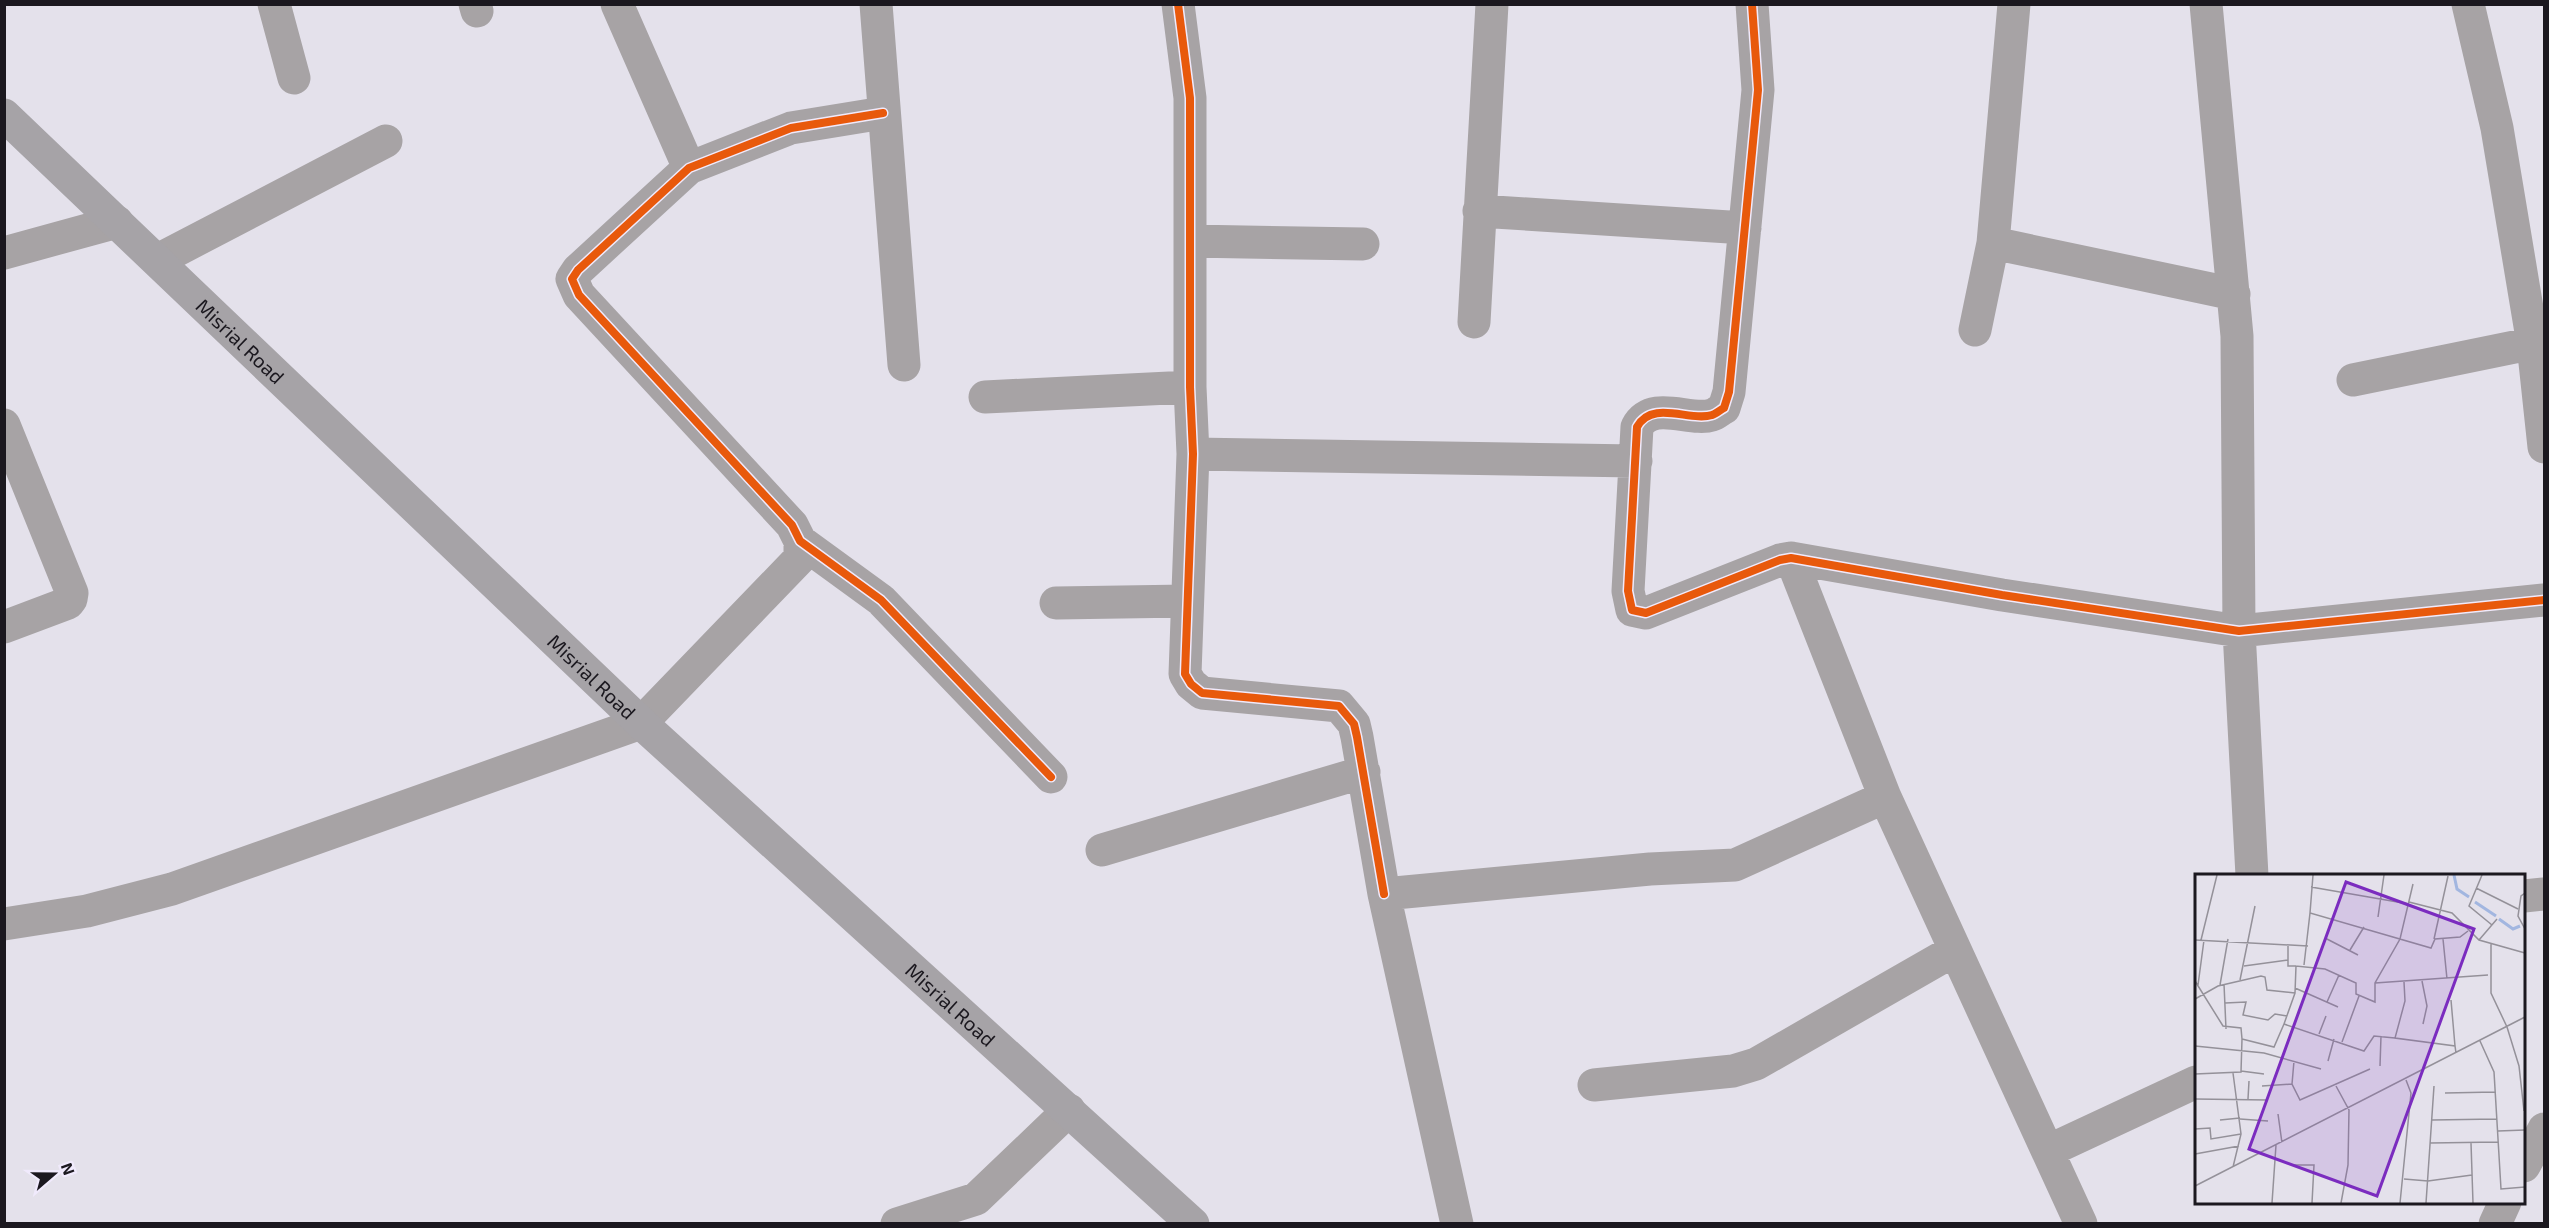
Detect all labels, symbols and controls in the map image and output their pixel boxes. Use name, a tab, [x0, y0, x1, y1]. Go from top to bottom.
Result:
street label: Misrial Road	[192, 293, 290, 388]
street label: Misrial Road	[543, 629, 641, 724]
inset map	[2195, 874, 2525, 1204]
street label: Misrial Road	[901, 957, 1001, 1051]
north arrow	[24, 1144, 84, 1204]
text: N	[58, 1160, 79, 1177]

